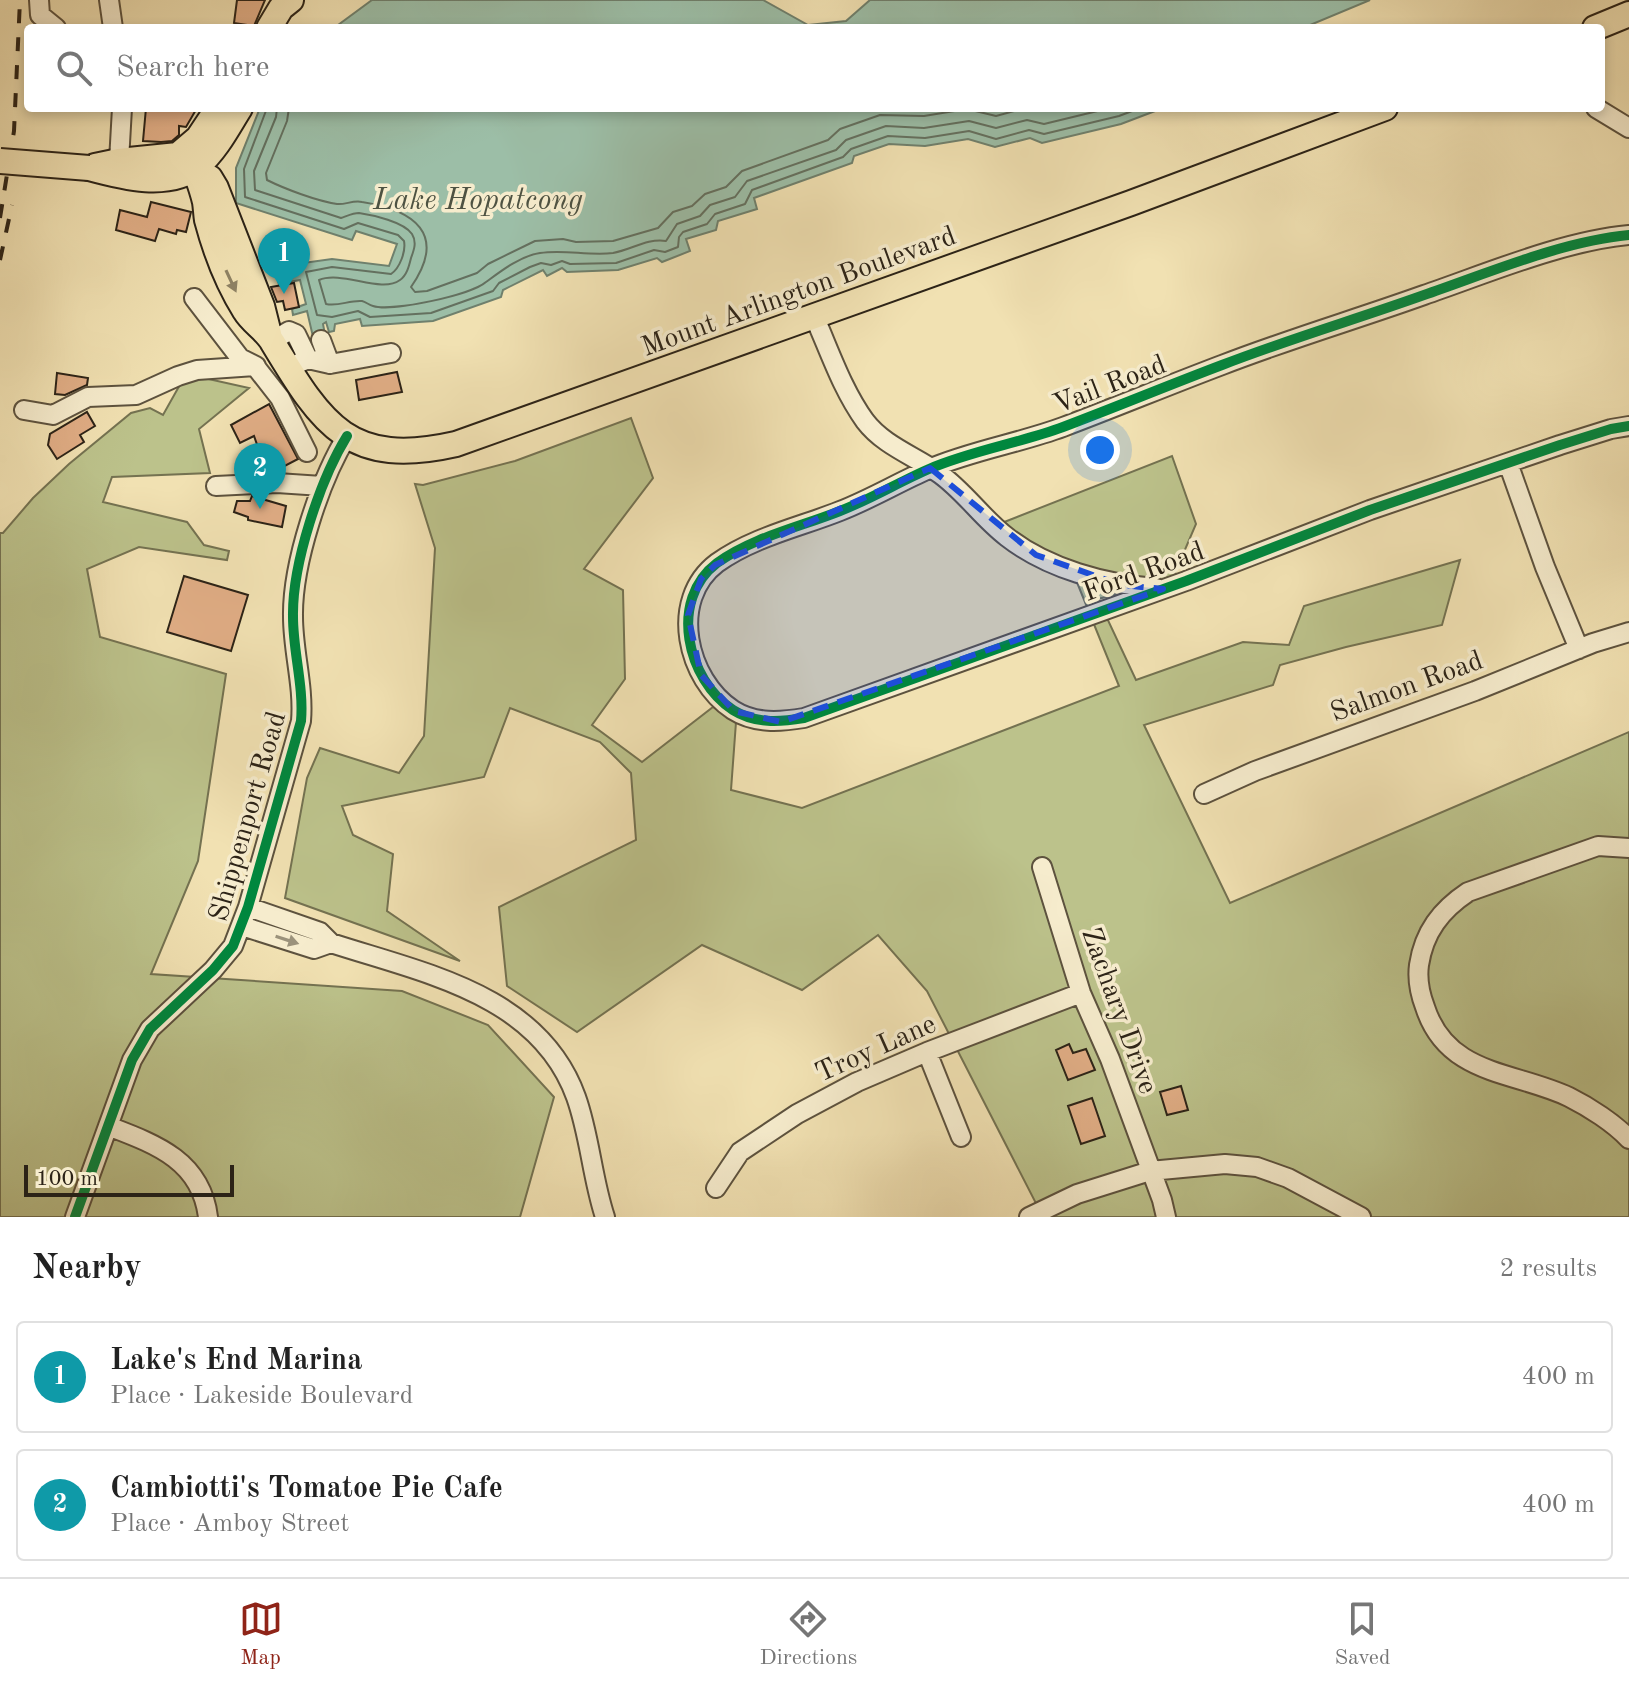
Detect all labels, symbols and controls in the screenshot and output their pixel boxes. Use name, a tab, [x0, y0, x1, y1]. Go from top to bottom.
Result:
search box	[24, 24, 1605, 112]
icon: search	[52, 46, 96, 90]
text: Search here	[116, 53, 270, 83]
water label: Lake Hopatcong	[372, 186, 583, 216]
street label: Mount Arlington Boulevard	[638, 223, 960, 363]
pin: 1	[258, 228, 310, 294]
one-way arrow	[224, 270, 237, 293]
street label: Vail Road	[1050, 351, 1170, 420]
your location	[1080, 430, 1120, 470]
pin: 2	[234, 443, 286, 509]
street label: Ford Road	[1080, 538, 1209, 608]
street label: Salmon Road	[1327, 647, 1487, 728]
street label: Shippenport Road	[206, 709, 292, 925]
street label: Zachary Drive	[1075, 924, 1161, 1098]
one-way arrow	[275, 935, 299, 947]
street label: Troy Lane	[812, 1011, 941, 1089]
scale bar	[24, 1161, 234, 1197]
text: 100 m	[36, 1168, 98, 1190]
text: Nearby	[32, 1252, 142, 1286]
text: 2 results	[1499, 1256, 1597, 1282]
text: Lake's End Marina	[110, 1346, 362, 1376]
text: 1	[52, 1364, 68, 1390]
text: 400 m	[1522, 1364, 1595, 1390]
text: Place · Lakeside Boulevard	[110, 1383, 413, 1409]
text: Cambiotti's Tomatoe Pie Cafe	[110, 1474, 503, 1504]
text: 2	[52, 1492, 68, 1518]
text: 400 m	[1522, 1492, 1595, 1518]
text: Place · Amboy Street	[110, 1511, 349, 1537]
tab: Map	[239, 1597, 283, 1672]
tab: Directions	[760, 1597, 857, 1672]
tab: Saved	[1334, 1597, 1390, 1672]

